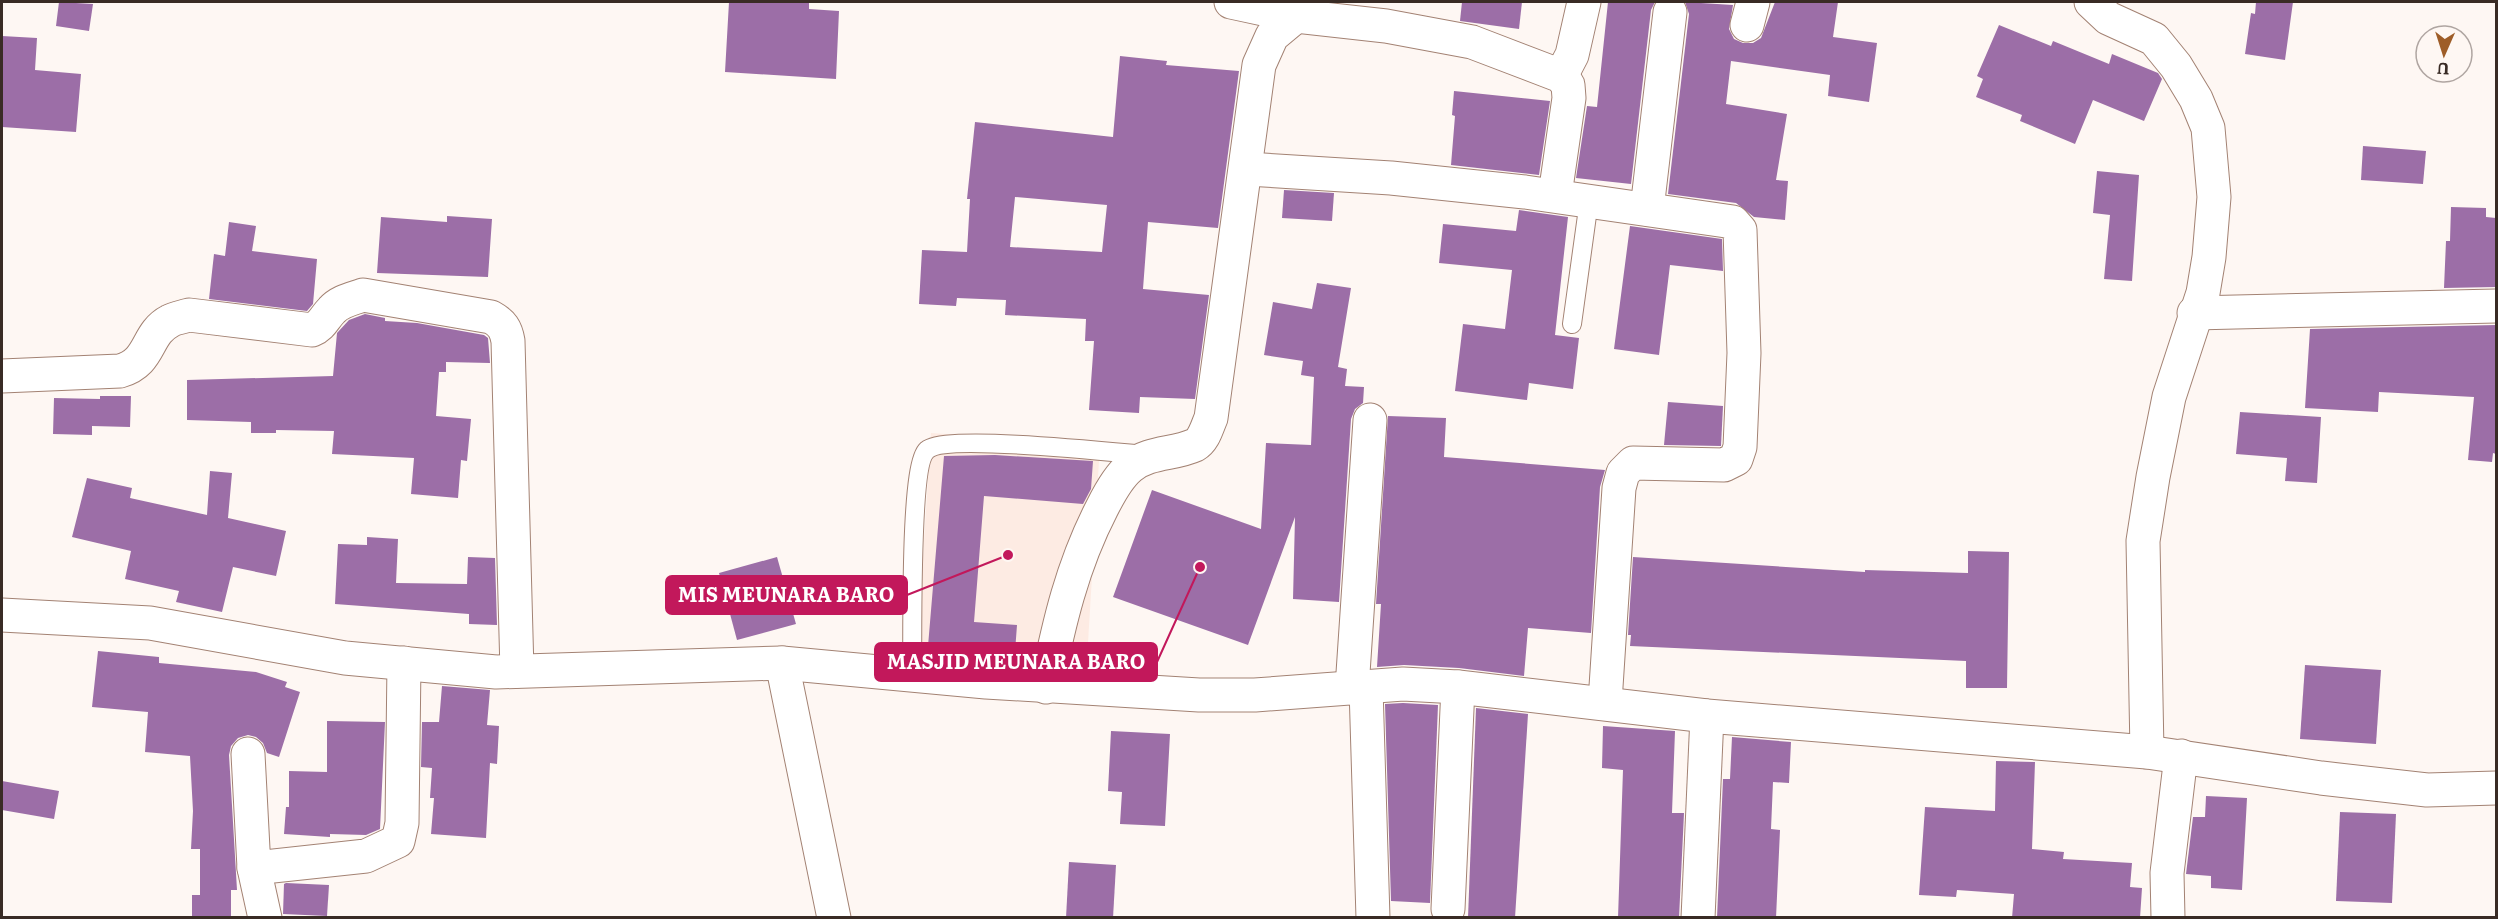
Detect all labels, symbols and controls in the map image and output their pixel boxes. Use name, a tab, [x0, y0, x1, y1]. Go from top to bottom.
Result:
north arrow	[2414, 24, 2474, 84]
text: U	[2436, 58, 2450, 82]
callout: MIS MEUNARA BARO	[666, 576, 907, 614]
text: MIS MEUNARA BARO	[678, 578, 894, 608]
callout: MASJID MEUNARA BARO	[875, 643, 1157, 681]
text: MASJID MEUNARA BARO	[887, 645, 1145, 675]

